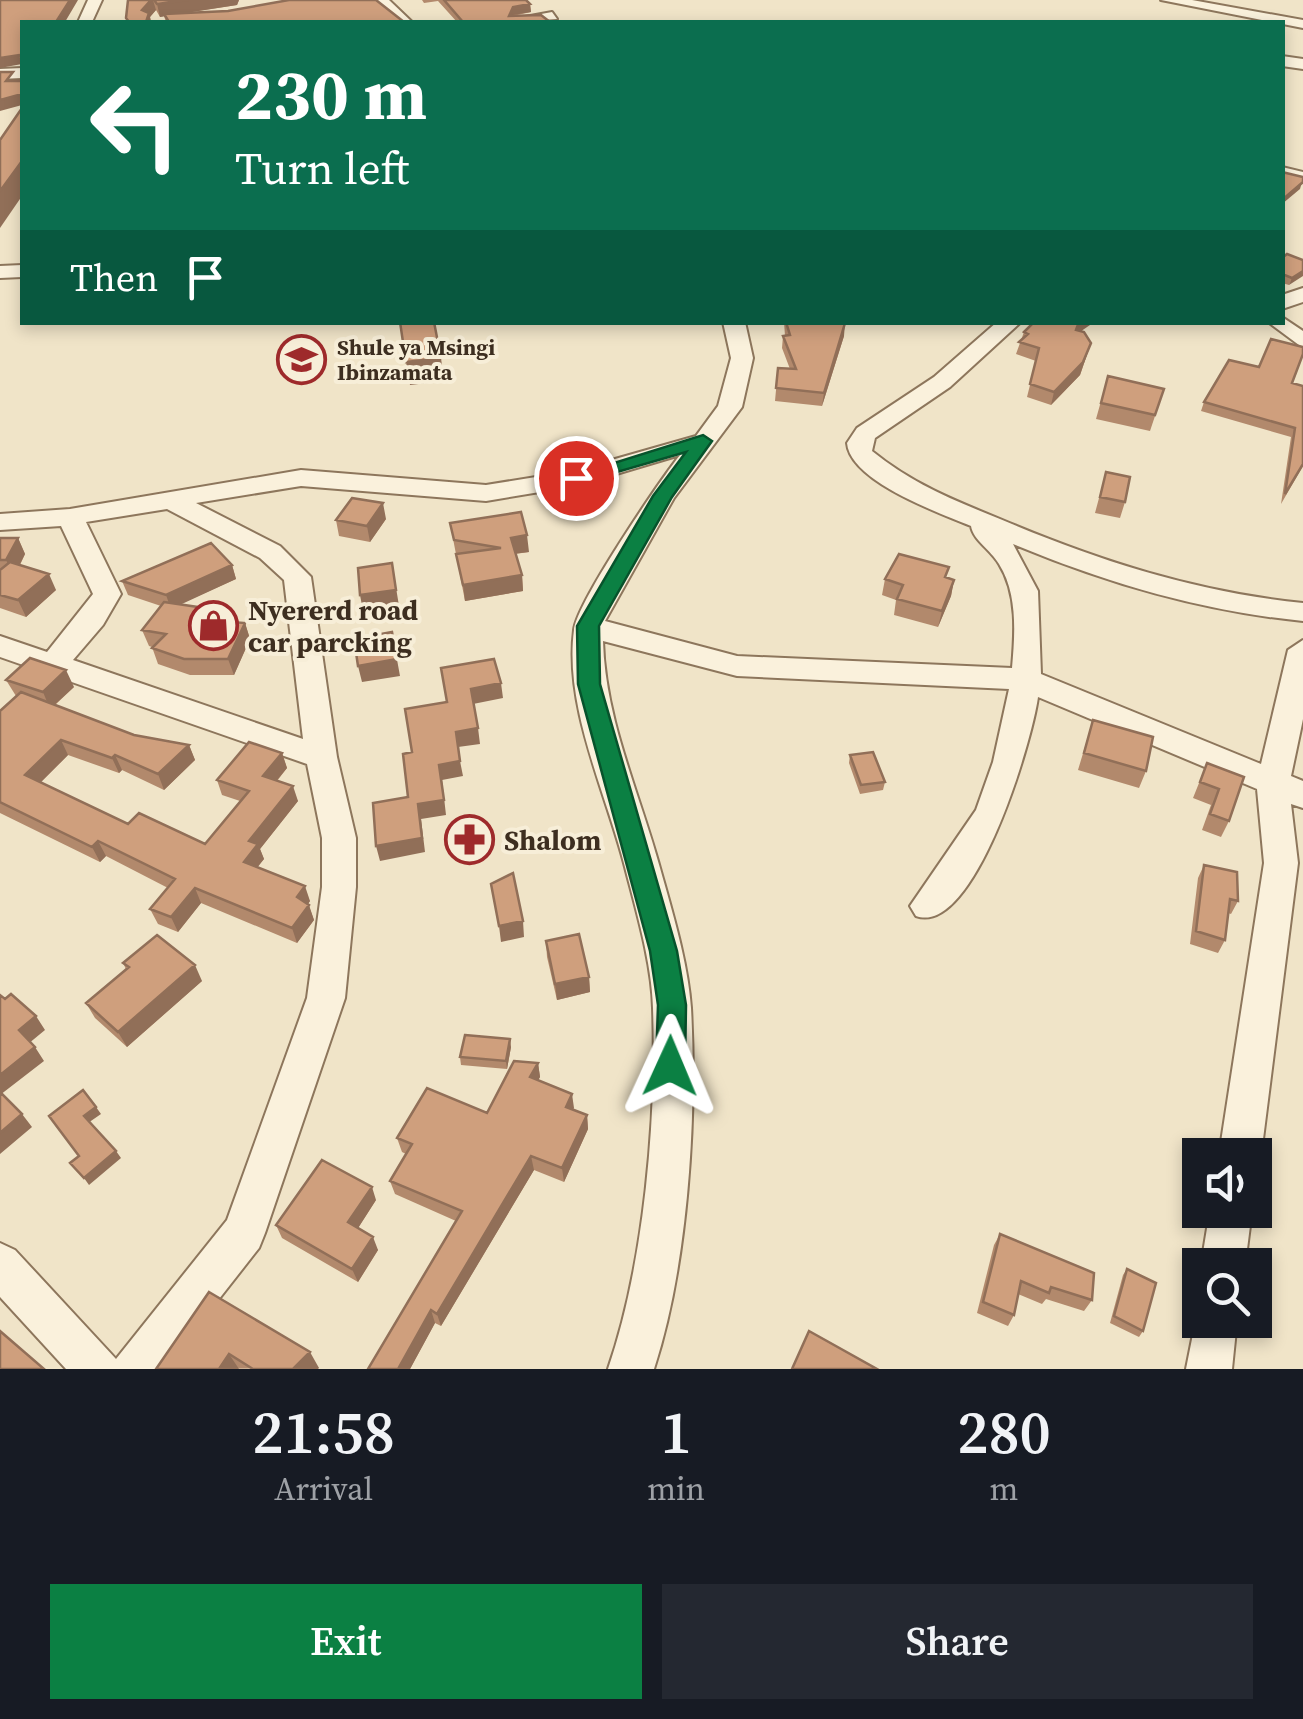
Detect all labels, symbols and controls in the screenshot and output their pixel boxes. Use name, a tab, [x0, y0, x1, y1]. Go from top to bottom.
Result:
text: 230 m	[235, 46, 427, 142]
icon: left	[70, 60, 200, 190]
text: Turn left	[235, 137, 409, 199]
icon: arrive	[178, 250, 233, 305]
text: Then	[70, 252, 158, 304]
place label: Shule ya Msingi Ibinzamata	[337, 332, 495, 387]
school or university icon: Shule ya Msingi Ibinzamata	[276, 334, 328, 386]
pin	[534, 436, 619, 521]
icon: arrive	[549, 451, 604, 506]
place label: Nyererd road car parcking	[248, 591, 419, 661]
shop icon: Nyererd road car parcking	[187, 600, 239, 652]
pharmacy icon: Shalom	[443, 814, 495, 866]
place label: Shalom	[504, 821, 601, 859]
position arrow	[618, 1014, 722, 1118]
map controls	[1182, 1138, 1272, 1338]
button: sound	[1182, 1138, 1272, 1228]
button: search	[1182, 1248, 1272, 1338]
text: 21:58	[252, 1391, 395, 1473]
text: 1	[661, 1391, 692, 1473]
text: 280	[957, 1391, 1051, 1473]
text: Arrival	[274, 1467, 373, 1511]
text: min	[647, 1467, 705, 1511]
text: m	[990, 1467, 1018, 1511]
button: Exit	[50, 1584, 642, 1699]
button: Share	[662, 1584, 1253, 1699]

